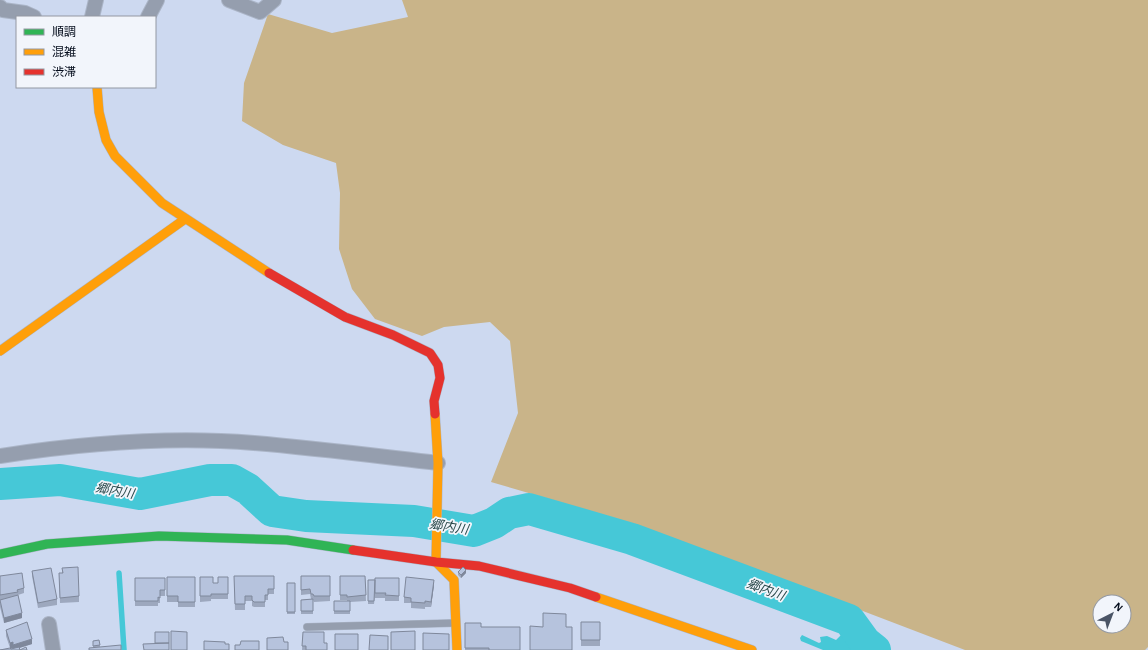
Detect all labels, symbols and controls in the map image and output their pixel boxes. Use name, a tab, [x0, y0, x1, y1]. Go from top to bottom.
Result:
legend	[16, 16, 156, 88]
text: 順調	[52, 26, 76, 38]
text: 混雑	[52, 45, 76, 58]
text: 渋滞	[52, 66, 76, 78]
water label: 郷内川	[94, 481, 137, 502]
water label: 郷内川	[428, 517, 471, 537]
water label: 郷内川	[745, 577, 788, 604]
north arrow	[1092, 594, 1132, 634]
text: N	[1112, 600, 1125, 614]

